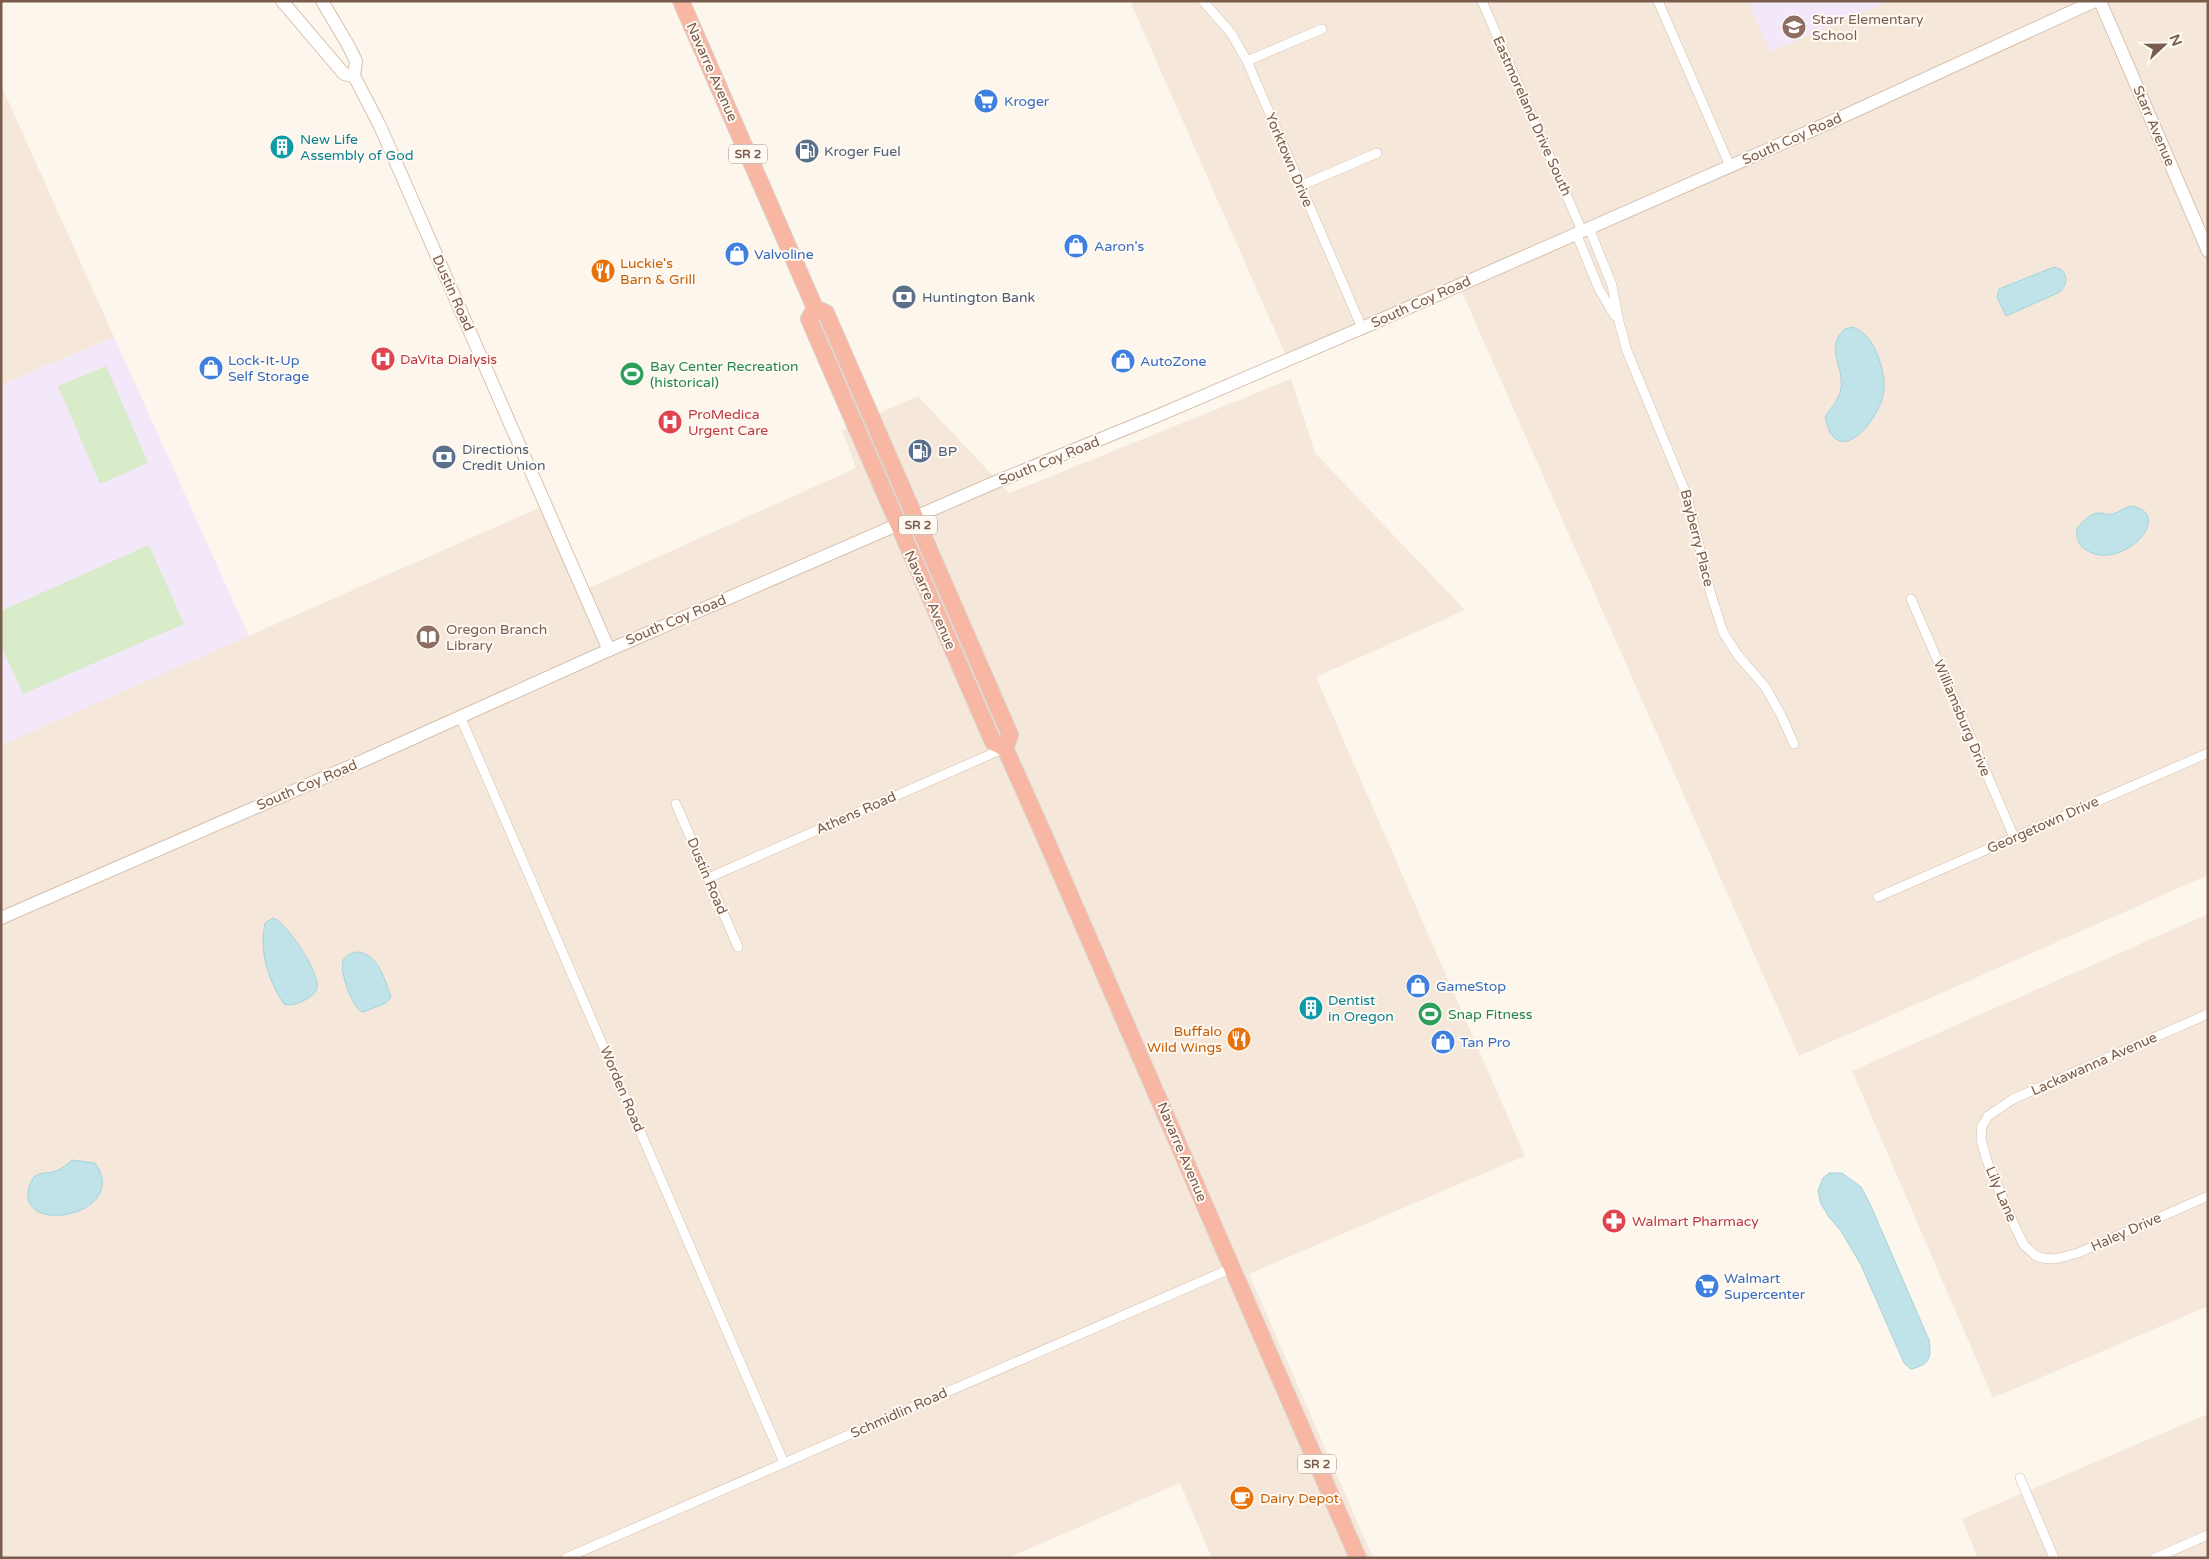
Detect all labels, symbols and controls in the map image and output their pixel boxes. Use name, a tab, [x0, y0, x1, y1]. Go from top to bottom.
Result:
place label: Starr Elementary School	[1812, 11, 1924, 44]
school or university icon: Starr Elementary School	[1781, 14, 1807, 40]
street label: Navarre Avenue	[683, 20, 741, 124]
north arrow	[2139, 20, 2189, 70]
text: N	[2166, 32, 2186, 49]
street label: Eastmoreland Drive South	[1489, 33, 1575, 199]
street label: Starr Avenue	[2129, 83, 2179, 169]
supermarket icon: Kroger	[973, 88, 999, 114]
place label: Kroger	[1004, 93, 1050, 110]
street label: South Coy Road	[1739, 109, 1845, 169]
street label: Yorktown Drive	[1261, 110, 1317, 210]
place label: New Life Assembly of God	[300, 131, 414, 164]
building icon: New Life Assembly of God	[269, 134, 295, 160]
fuel station icon: Kroger Fuel	[794, 138, 820, 164]
place label: Kroger Fuel	[824, 143, 901, 160]
road number: SR 2	[729, 144, 767, 164]
shop icon: Aaron's	[1063, 233, 1089, 259]
place label: Aaron's	[1094, 238, 1145, 255]
shop icon: Valvoline	[724, 241, 750, 267]
place label: Valvoline	[754, 246, 814, 263]
street label: Dustin Road	[429, 252, 477, 334]
place label: Luckie's Barn & Grill	[620, 255, 695, 288]
restaurant icon: Luckie's Barn & Grill	[590, 258, 616, 284]
street label: South Coy Road	[1368, 272, 1474, 332]
bank icon: Huntington Bank	[891, 284, 917, 310]
place label: Huntington Bank	[922, 289, 1035, 306]
hospital icon: DaVita Dialysis	[370, 346, 396, 372]
shop icon: AutoZone	[1110, 348, 1136, 374]
place label: DaVita Dialysis	[400, 351, 497, 368]
place label: Lock-It-Up Self Storage	[228, 352, 309, 385]
place label: AutoZone	[1140, 353, 1207, 370]
shop icon: Lock-It-Up Self Storage	[198, 355, 224, 381]
place label: Bay Center Recreation (historical)	[650, 358, 799, 391]
sports icon: Bay Center Recreation (historical)	[619, 361, 645, 387]
place label: ProMedica Urgent Care	[688, 406, 768, 439]
hospital icon: ProMedica Urgent Care	[657, 409, 683, 435]
street label: South Coy Road	[996, 433, 1102, 489]
fuel station icon: BP	[907, 438, 933, 464]
place label: Directions Credit Union	[462, 441, 545, 474]
place label: BP	[938, 443, 957, 460]
bank icon: Directions Credit Union	[431, 444, 457, 470]
street label: Bayberry Place	[1677, 488, 1717, 588]
road number: SR 2	[899, 516, 937, 534]
street label: Navarre Avenue	[901, 548, 959, 652]
street label: South Coy Road	[623, 591, 729, 649]
place label: Oregon Branch Library	[446, 621, 547, 654]
library icon: Oregon Branch Library	[415, 624, 441, 650]
street label: Williamsburg Drive	[1930, 657, 1994, 779]
street label: South Coy Road	[254, 756, 360, 814]
street label: Athens Road	[813, 788, 899, 838]
street label: Georgetown Drive	[1985, 793, 2101, 857]
street label: Dustin Road	[683, 835, 731, 917]
shop icon: GameStop	[1405, 973, 1431, 999]
place label: GameStop	[1436, 978, 1506, 995]
place label: Dentist in Oregon	[1328, 992, 1394, 1025]
building icon: Dentist in Oregon	[1298, 995, 1324, 1021]
sports icon: Snap Fitness	[1417, 1001, 1443, 1027]
place label: Snap Fitness	[1448, 1006, 1533, 1023]
place label: Buffalo Wild Wings	[1147, 1023, 1222, 1056]
restaurant icon: Buffalo Wild Wings	[1226, 1026, 1252, 1052]
shop icon: Tan Pro	[1430, 1029, 1456, 1055]
street label: Lackawanna Avenue	[2028, 1029, 2160, 1099]
place label: Tan Pro	[1460, 1034, 1510, 1051]
street label: Worden Road	[596, 1044, 648, 1134]
street label: Navarre Avenue	[1153, 1100, 1211, 1204]
street label: Lily Lane	[1982, 1164, 2020, 1224]
pharmacy icon: Walmart Pharmacy	[1601, 1208, 1627, 1234]
street label: Haley Drive	[2088, 1209, 2164, 1255]
place label: Walmart Pharmacy	[1632, 1213, 1759, 1230]
place label: Walmart Supercenter	[1724, 1270, 1806, 1303]
supermarket icon: Walmart Supercenter	[1694, 1273, 1720, 1299]
street label: Schmidlin Road	[848, 1384, 950, 1442]
road number: SR 2	[1298, 1455, 1336, 1474]
cafe icon: Dairy Depot	[1229, 1485, 1255, 1511]
place label: Dairy Depot	[1260, 1490, 1340, 1507]

